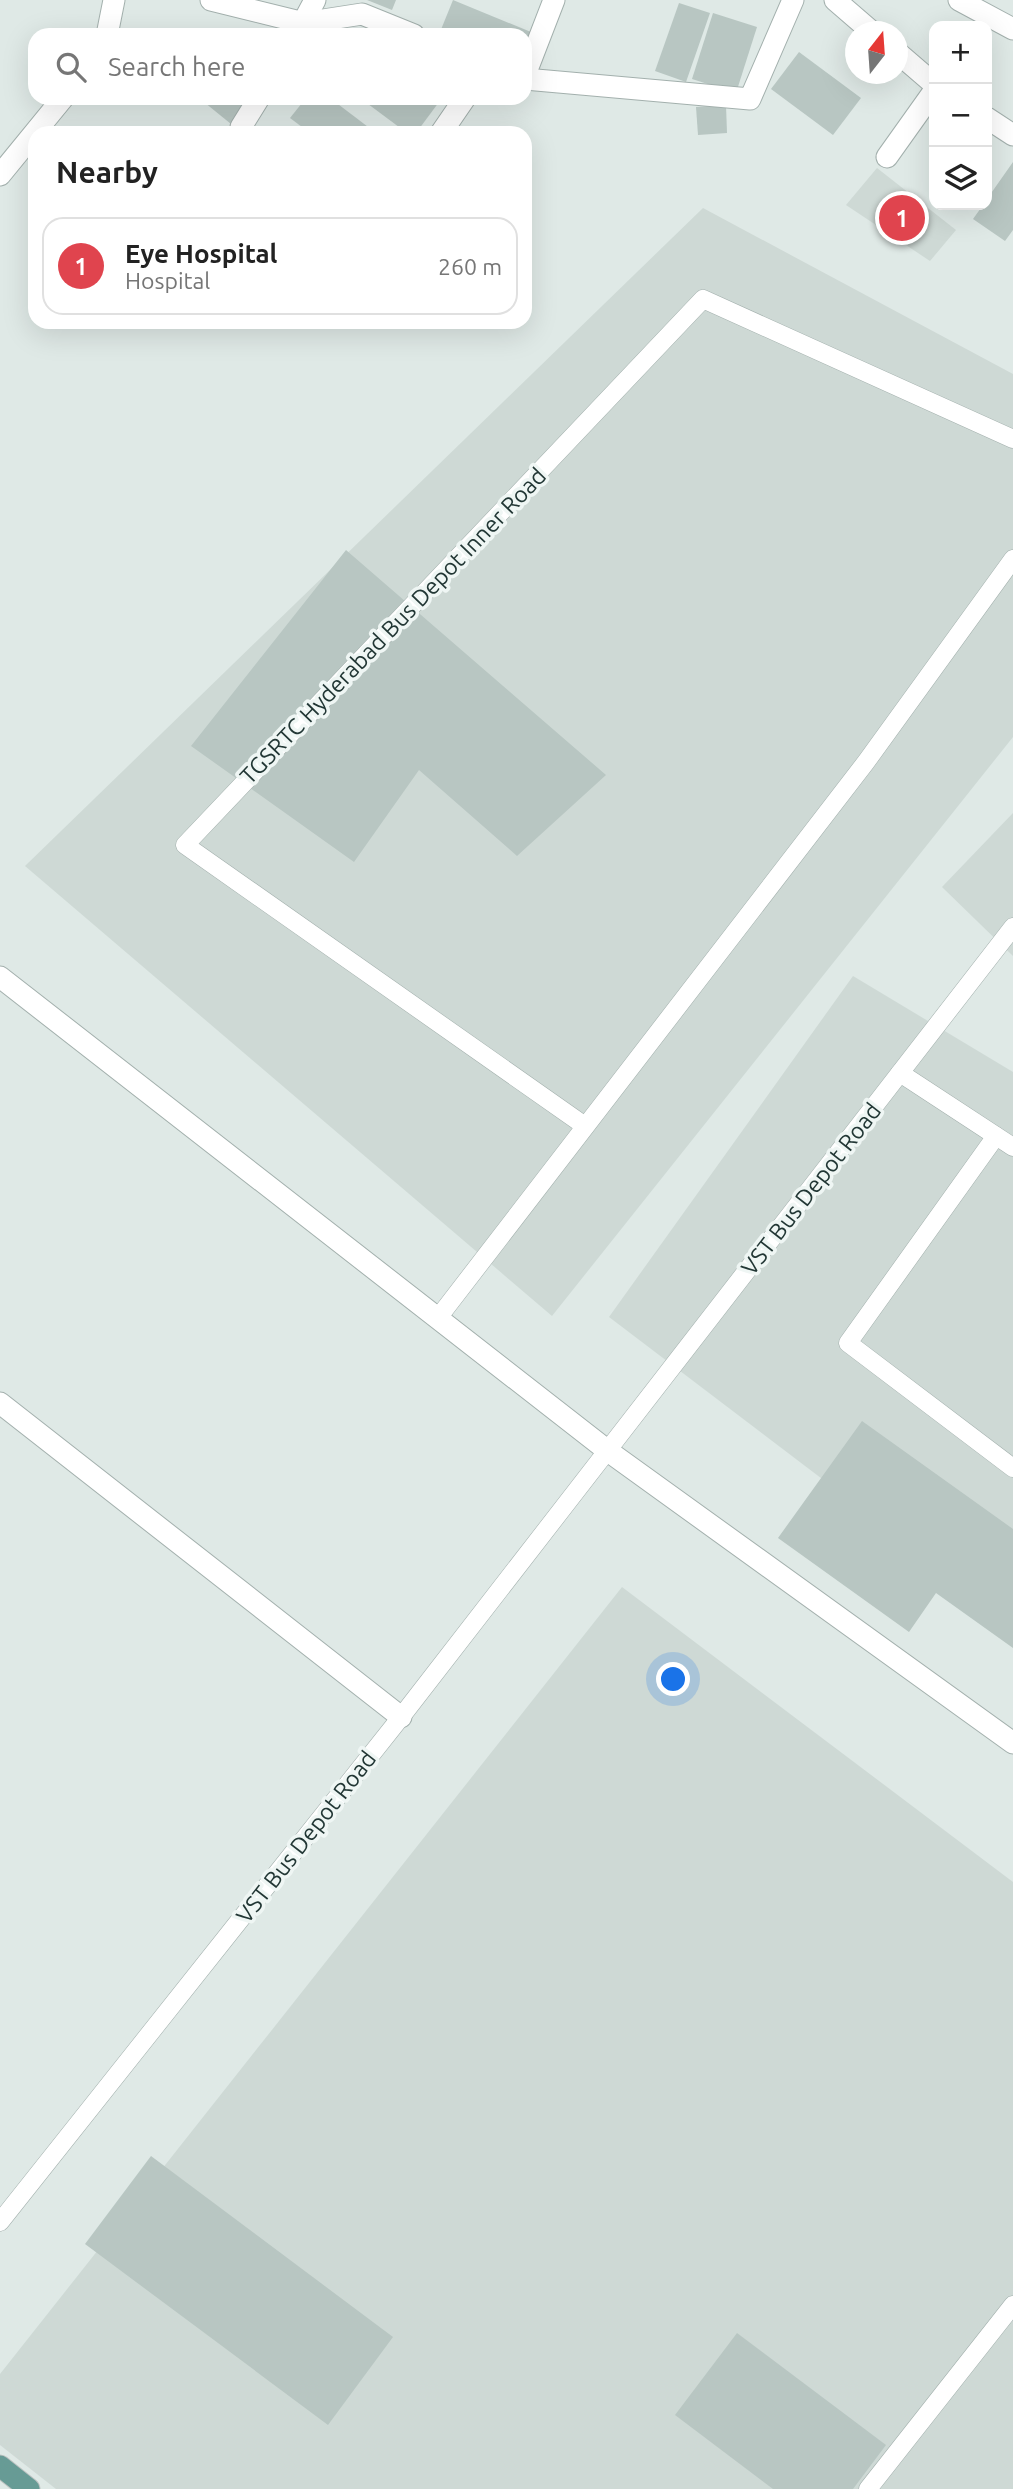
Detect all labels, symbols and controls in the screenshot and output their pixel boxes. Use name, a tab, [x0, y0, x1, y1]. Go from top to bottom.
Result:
north arrow	[845, 21, 908, 84]
map controls	[929, 21, 992, 210]
button: +	[929, 21, 992, 84]
search box	[28, 28, 532, 105]
icon: search	[52, 48, 90, 86]
text: Search here	[108, 52, 245, 81]
button: −	[929, 84, 992, 147]
button: layers	[929, 147, 992, 210]
text: Nearby	[56, 155, 158, 189]
pin: 1	[879, 192, 925, 244]
text: Eye Hospital	[125, 239, 277, 268]
text: 1	[75, 254, 87, 279]
text: 260 m	[438, 254, 502, 279]
text: Hospital	[125, 268, 210, 293]
street label: TGSRTC Hyderabad Bus Depot Inner Road	[235, 463, 550, 788]
street label: VST Bus Depot Road	[736, 1098, 885, 1279]
your location	[656, 1662, 690, 1696]
street label: VST Bus Depot Road	[231, 1746, 380, 1927]

